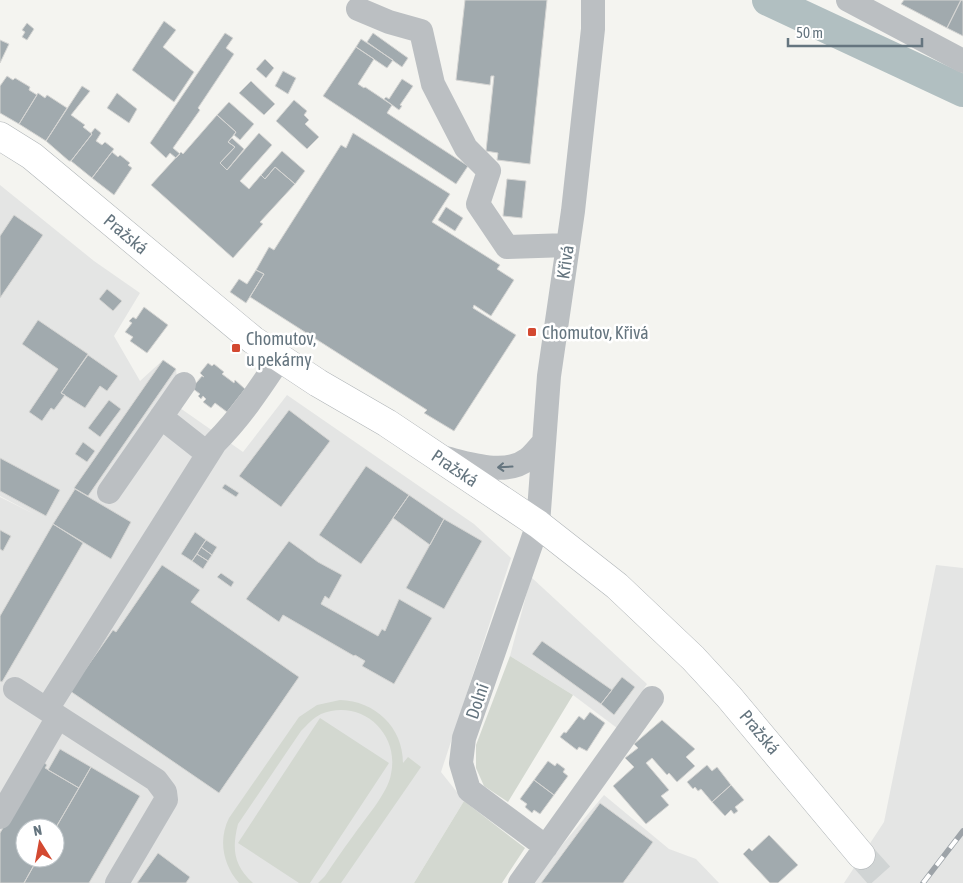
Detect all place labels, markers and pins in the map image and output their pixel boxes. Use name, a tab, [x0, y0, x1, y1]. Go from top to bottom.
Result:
place label: Chomutov, Křivá	[542, 322, 649, 343]
marker: Chomutov, Křivá	[526, 326, 538, 338]
place label: Chomutov, u pekárny	[246, 328, 316, 370]
marker: Chomutov, u pekárny	[230, 342, 242, 354]

